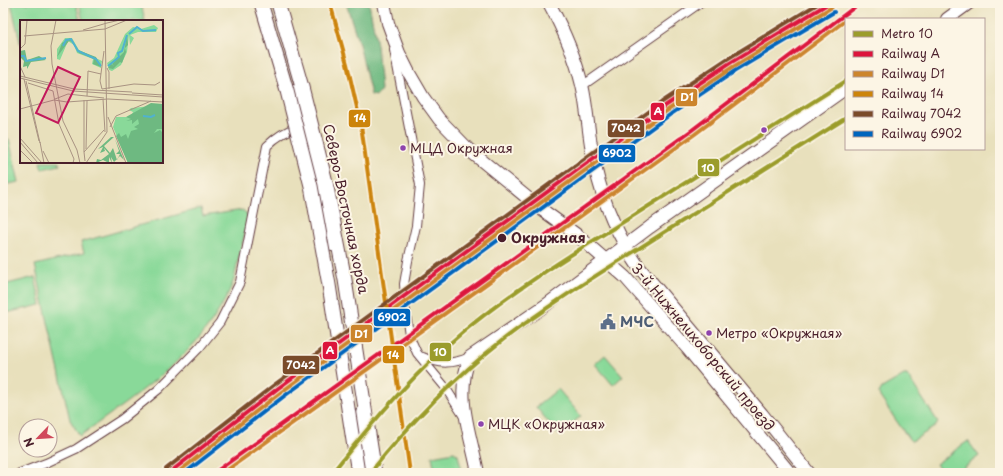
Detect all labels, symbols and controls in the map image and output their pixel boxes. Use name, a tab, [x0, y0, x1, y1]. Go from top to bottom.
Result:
legend	[845, 18, 985, 150]
inset map	[20, 20, 163, 163]
text: Metro 10	[881, 24, 933, 42]
text: Railway A	[881, 44, 940, 62]
text: Railway D1	[881, 64, 945, 82]
text: Railway 14	[881, 84, 944, 102]
line badge: D1	[675, 88, 698, 107]
text: D1	[680, 88, 694, 105]
line badge: A	[650, 102, 665, 121]
text: A	[654, 102, 663, 119]
text: Railway 7042	[881, 104, 962, 122]
line badge: 14	[348, 109, 371, 128]
text: 14	[354, 109, 367, 126]
line badge: 7042	[607, 119, 645, 138]
text: 7042	[611, 119, 641, 136]
street label: Северо-Восточная хорда	[318, 122, 375, 296]
text: Railway 6902	[881, 124, 962, 142]
unlabelled marker	[759, 125, 769, 135]
place label: МЦД Окружная	[410, 138, 513, 157]
marker: МЦД Окружная	[398, 143, 408, 153]
line badge: 6902	[598, 144, 636, 163]
text: 6902	[602, 144, 632, 161]
line badge: 10	[697, 158, 720, 177]
text: 10	[701, 159, 715, 176]
place label: Окружная	[511, 227, 586, 248]
marker: Окружная	[496, 232, 508, 244]
street label: 3-й Нижнелихоборский проезд	[627, 258, 780, 435]
line badge: 6902	[373, 308, 411, 327]
text: 6902	[377, 308, 407, 325]
place label: МЧС	[620, 311, 654, 332]
public building icon: МЧС	[599, 313, 617, 331]
place label: Метро «Окружная»	[716, 323, 842, 342]
line badge: D1	[350, 324, 373, 343]
text: D1	[354, 325, 368, 342]
marker: Метро «Окружная»	[704, 328, 714, 338]
line badge: A	[322, 341, 338, 360]
text: A	[326, 341, 335, 358]
line badge: 10	[429, 342, 452, 362]
text: 10	[433, 343, 447, 360]
line badge: 14	[382, 345, 405, 364]
text: 14	[387, 346, 400, 363]
line badge: 7042	[282, 355, 320, 375]
text: 7042	[286, 356, 316, 373]
place label: МЦК «Окружная»	[488, 414, 605, 433]
north arrow	[18, 418, 58, 458]
marker: МЦК «Окружная»	[476, 419, 486, 429]
text: N	[19, 435, 38, 450]

